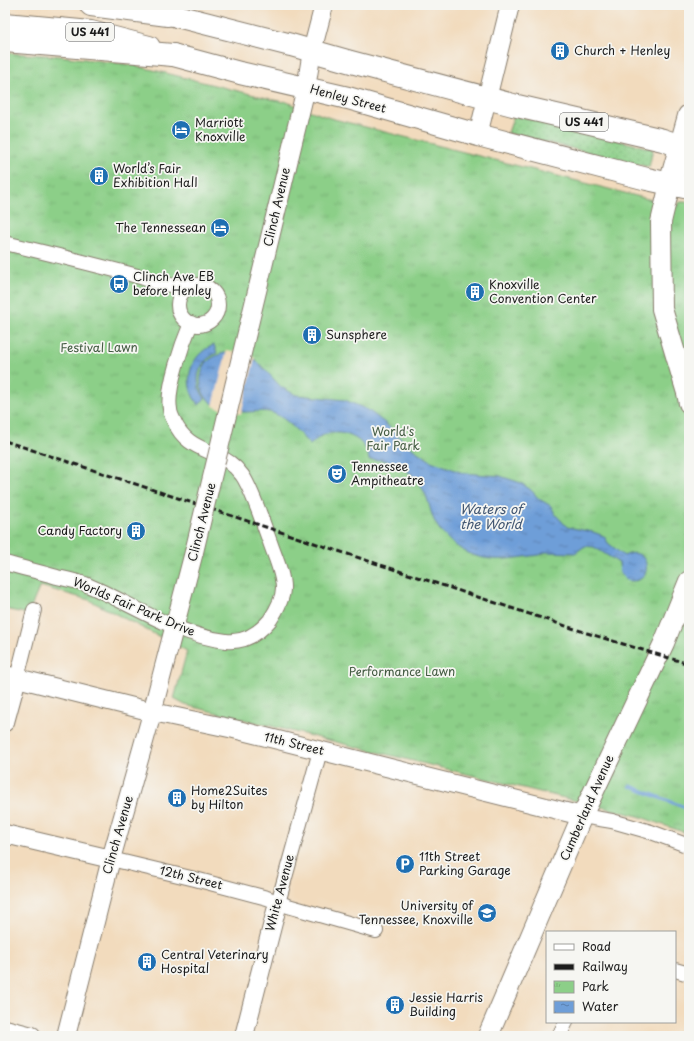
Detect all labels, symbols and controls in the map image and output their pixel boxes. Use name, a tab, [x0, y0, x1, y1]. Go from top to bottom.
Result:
road number: US 441	[66, 23, 114, 41]
building icon: Church + Henley	[549, 40, 571, 62]
place label: Church + Henley	[574, 41, 670, 59]
street label: Henley Street	[308, 79, 388, 117]
place label: Marriott Knoxville	[195, 113, 246, 145]
road number: US 441	[560, 113, 608, 131]
hotel icon: Marriott Knoxville	[170, 119, 192, 141]
place label: World’s Fair Exhibition Hall	[113, 159, 197, 191]
building icon: World’s Fair Exhibition Hall	[88, 165, 110, 187]
street label: Clinch Avenue	[258, 165, 294, 248]
hotel icon: The Tennessean	[209, 217, 231, 239]
place label: The Tennessean	[116, 218, 206, 236]
place label: Clinch Ave EB before Henley	[133, 267, 214, 299]
bus stop icon: Clinch Ave EB before Henley	[108, 273, 130, 295]
place label: Knoxville Convention Center	[489, 275, 597, 307]
building icon: Knoxville Convention Center	[464, 281, 486, 303]
building icon: Sunsphere	[301, 324, 323, 346]
place label: Sunsphere	[326, 325, 388, 343]
park label: Festival Lawn	[60, 338, 138, 356]
park label: World's Fair Park	[366, 422, 420, 454]
place label: Tennessee Ampitheatre	[351, 457, 424, 489]
theatre icon: Tennessee Ampitheatre	[326, 463, 348, 485]
street label: Clinch Avenue	[183, 480, 220, 563]
water label: Waters of the World	[460, 499, 526, 533]
building icon: Candy Factory	[125, 520, 147, 542]
place label: Candy Factory	[38, 521, 122, 539]
street label: Worlds Fair Park Drive	[70, 572, 199, 640]
park label: Performance Lawn	[349, 662, 455, 680]
street label: 11th Street	[262, 727, 326, 759]
street label: Cumberland Avenue	[555, 751, 618, 863]
place label: Home2Suites by Hilton	[191, 781, 268, 813]
building icon: Home2Suites by Hilton	[166, 787, 188, 809]
street label: Clinch Avenue	[97, 793, 137, 876]
place label: 11th Street Parking Garage	[419, 847, 511, 879]
street label: White Avenue	[260, 852, 298, 933]
parking icon: 11th Street Parking Garage	[394, 853, 416, 875]
street label: 12th Street	[158, 860, 225, 894]
place label: University of Tennessee, Knoxville	[359, 896, 474, 928]
school or university icon: University of Tennessee, Knoxville	[476, 902, 498, 924]
legend	[546, 931, 676, 1023]
text: Road	[582, 937, 611, 955]
place label: Central Veterinary Hospital	[161, 945, 269, 977]
building icon: Central Veterinary Hospital	[136, 951, 158, 973]
text: Railway	[582, 957, 628, 975]
text: Park	[582, 977, 609, 995]
place label: Jessie Harris Building	[409, 988, 484, 1020]
building icon: Jessie Harris Building	[384, 994, 406, 1016]
text: Water	[582, 997, 619, 1015]

